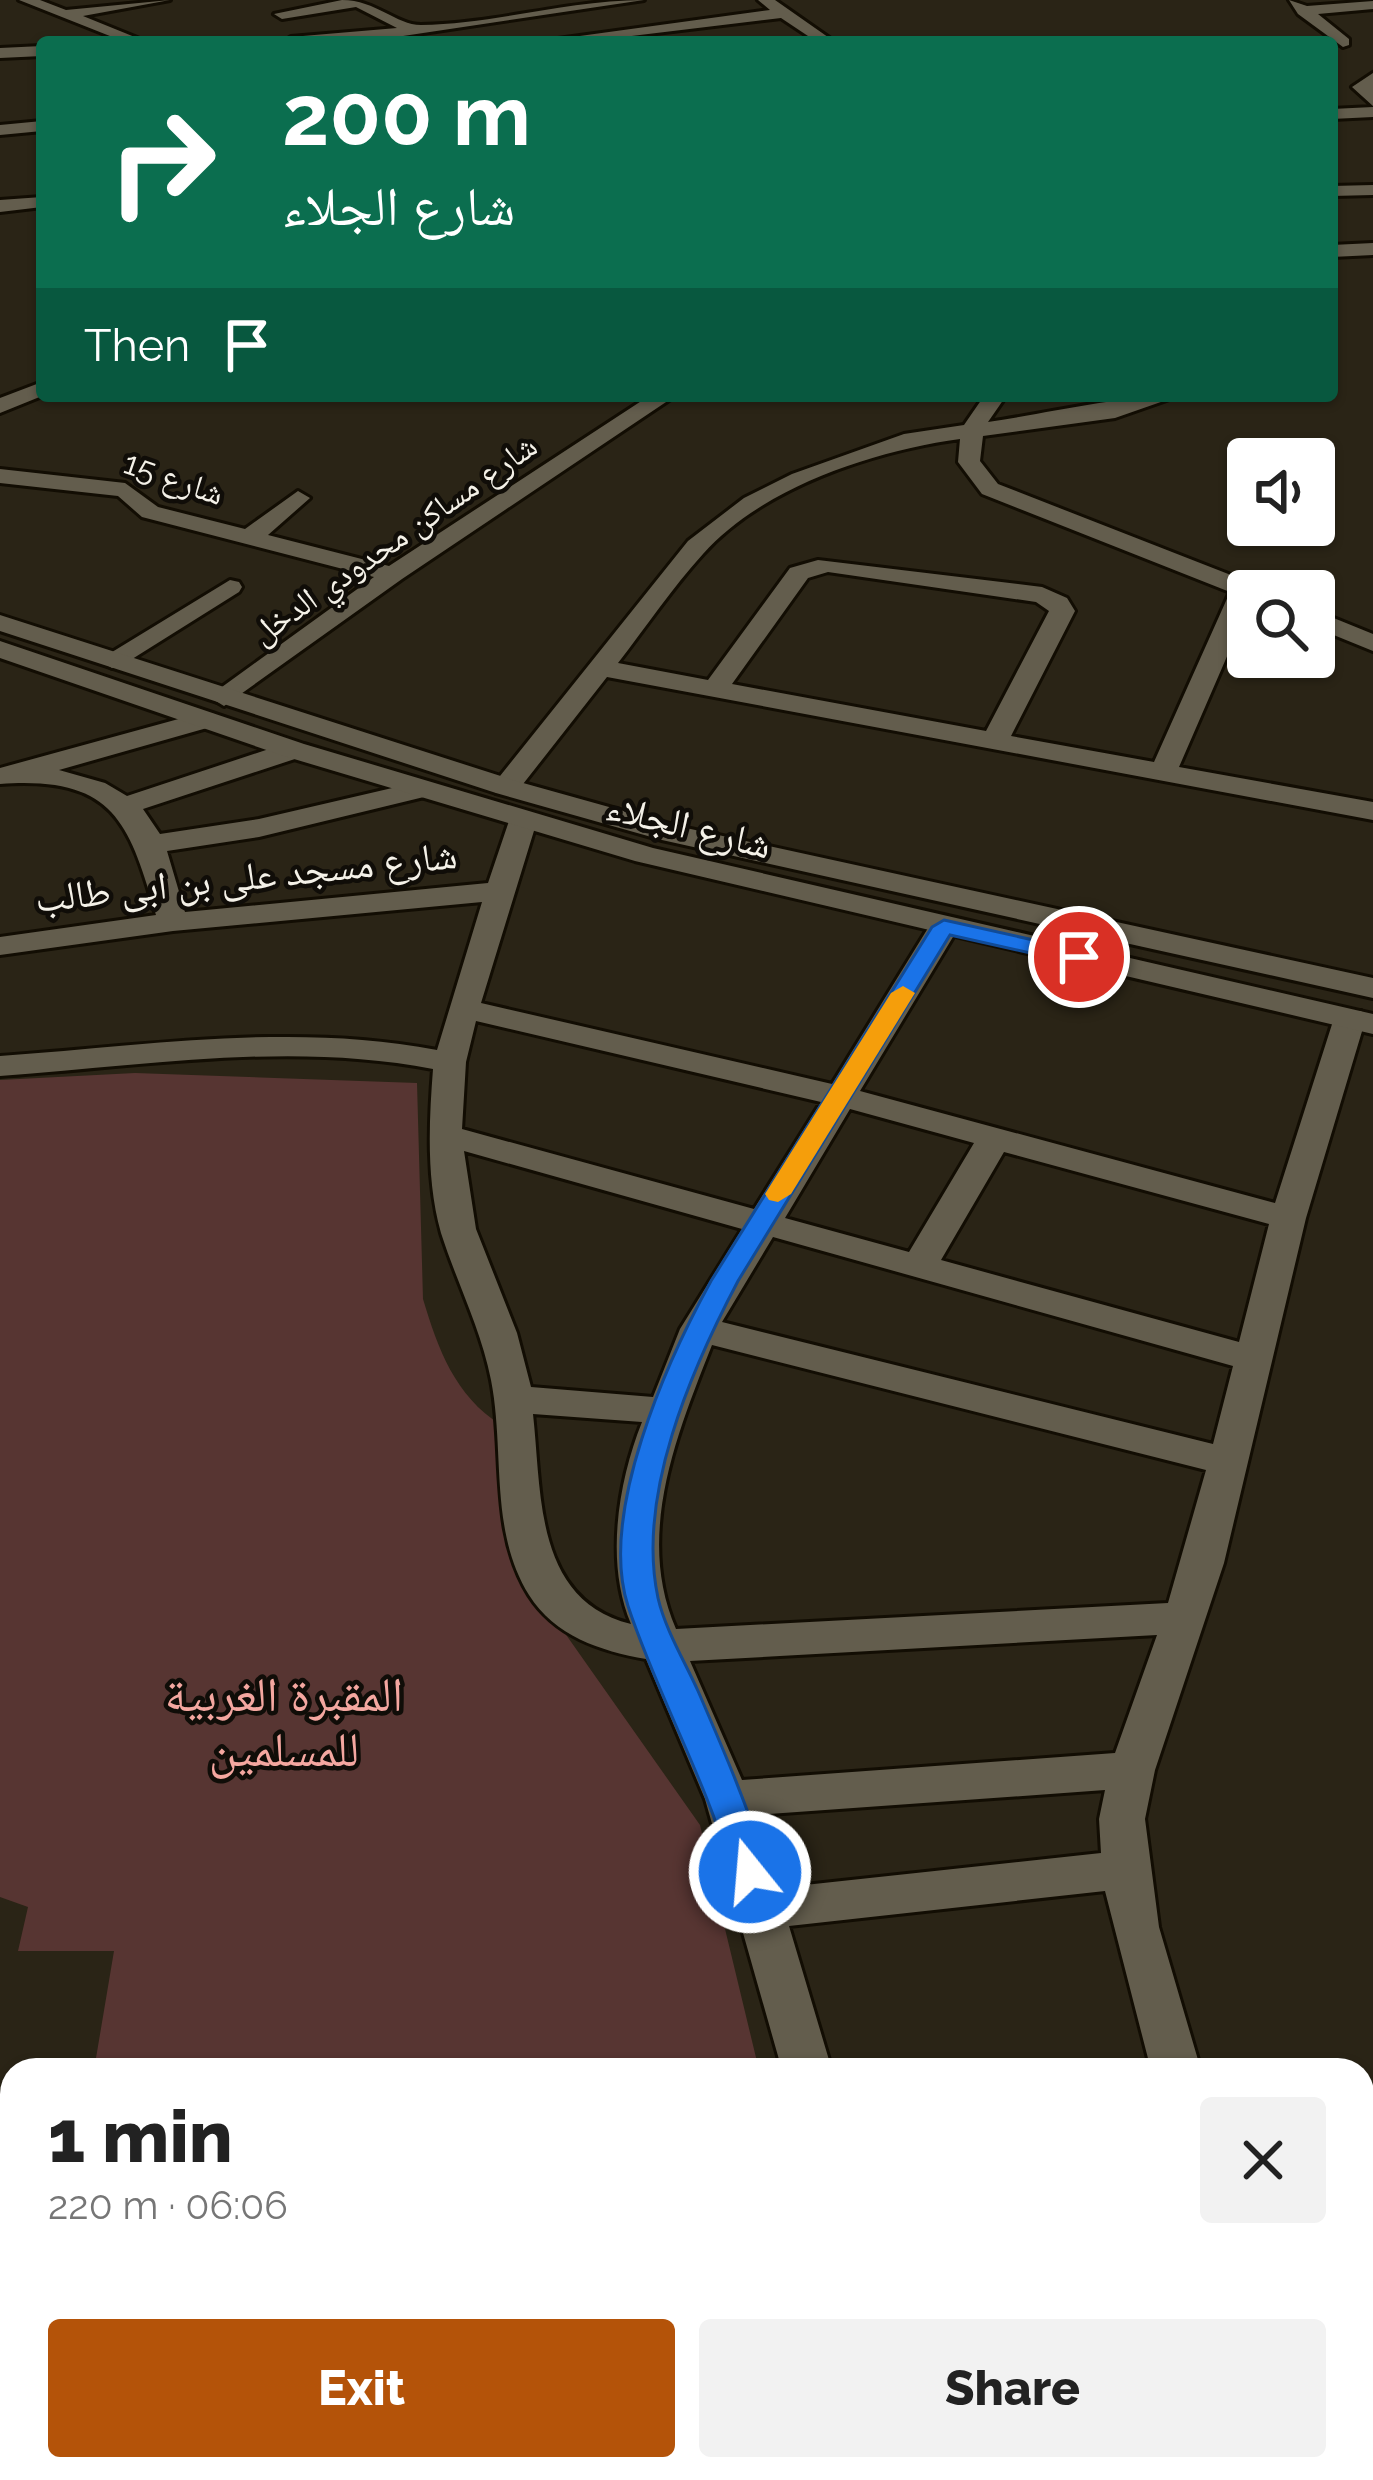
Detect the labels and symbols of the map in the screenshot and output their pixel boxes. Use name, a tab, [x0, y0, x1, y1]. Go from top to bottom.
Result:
street label: شارع مساكن محدودي الدخل	[244, 426, 548, 658]
street label: شارع 15	[119, 443, 229, 514]
street label: شارع الجلاء	[601, 782, 776, 870]
street label: شارع مسجد على بن ابى طالب	[33, 831, 459, 923]
pin	[1028, 906, 1130, 1008]
park label: المقبرة الغربية للمسلمين	[165, 1666, 403, 1779]
position arrow	[687, 1809, 813, 1935]

